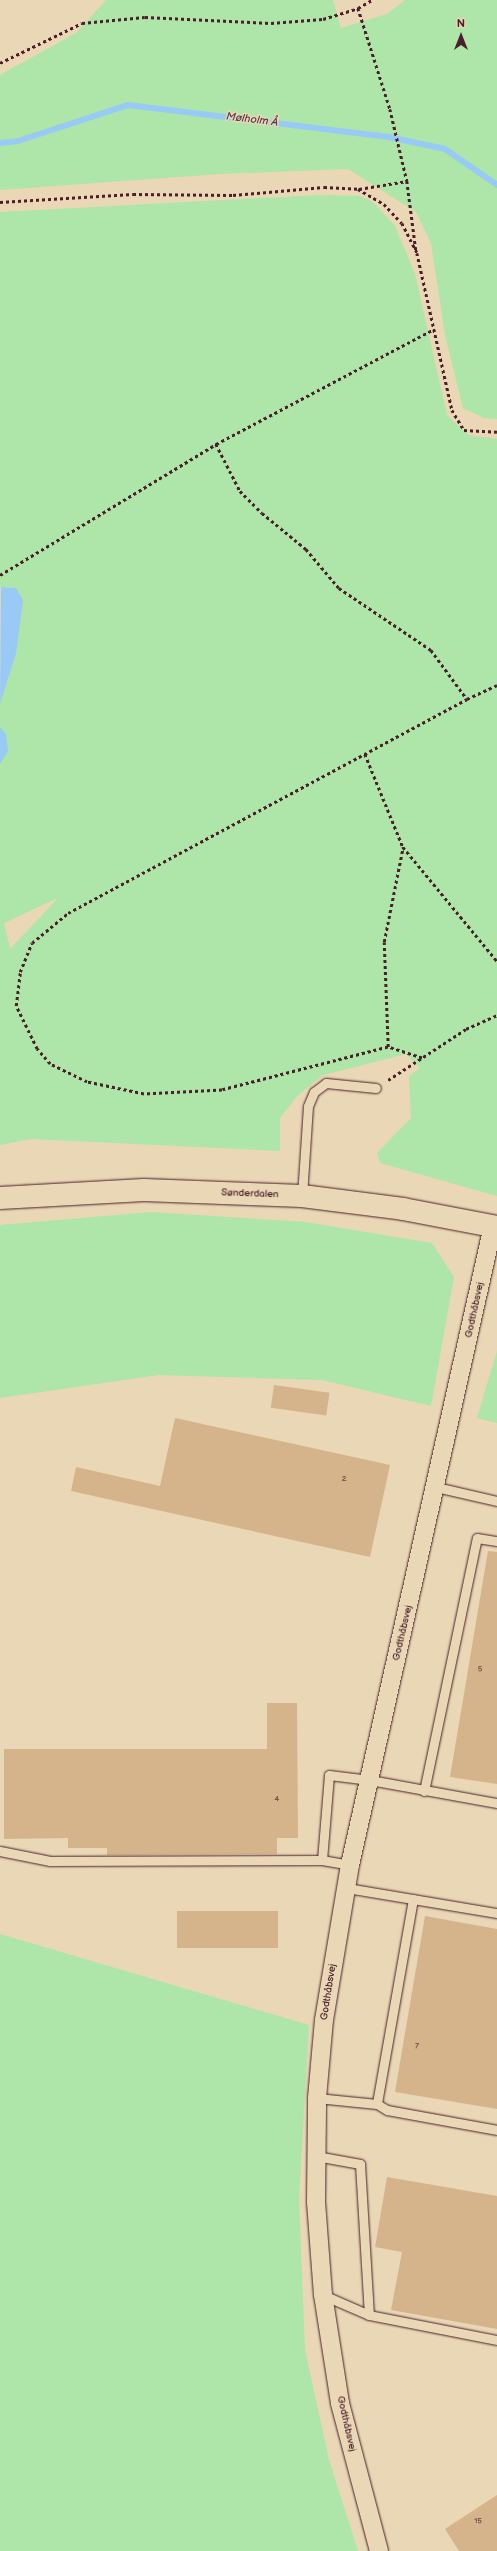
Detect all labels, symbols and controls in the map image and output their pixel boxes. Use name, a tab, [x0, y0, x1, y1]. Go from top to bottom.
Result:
north arrow	[441, 16, 481, 56]
text: N	[457, 17, 465, 30]
water label: Mølholm Å	[225, 110, 279, 130]
street label: Sønderdalen	[221, 1187, 279, 1201]
street label: Godthåbsvej	[463, 1281, 487, 1339]
house number: 2	[342, 1474, 346, 1484]
street label: Godthåbsvej	[391, 1604, 415, 1662]
house number: 5	[478, 1664, 482, 1674]
house number: 4	[275, 1794, 279, 1804]
street label: Godthåbsvej	[319, 1963, 339, 2021]
house number: 7	[415, 2041, 419, 2051]
street label: Godthåbsvej	[334, 2395, 358, 2453]
house number: 15	[474, 2516, 482, 2526]

